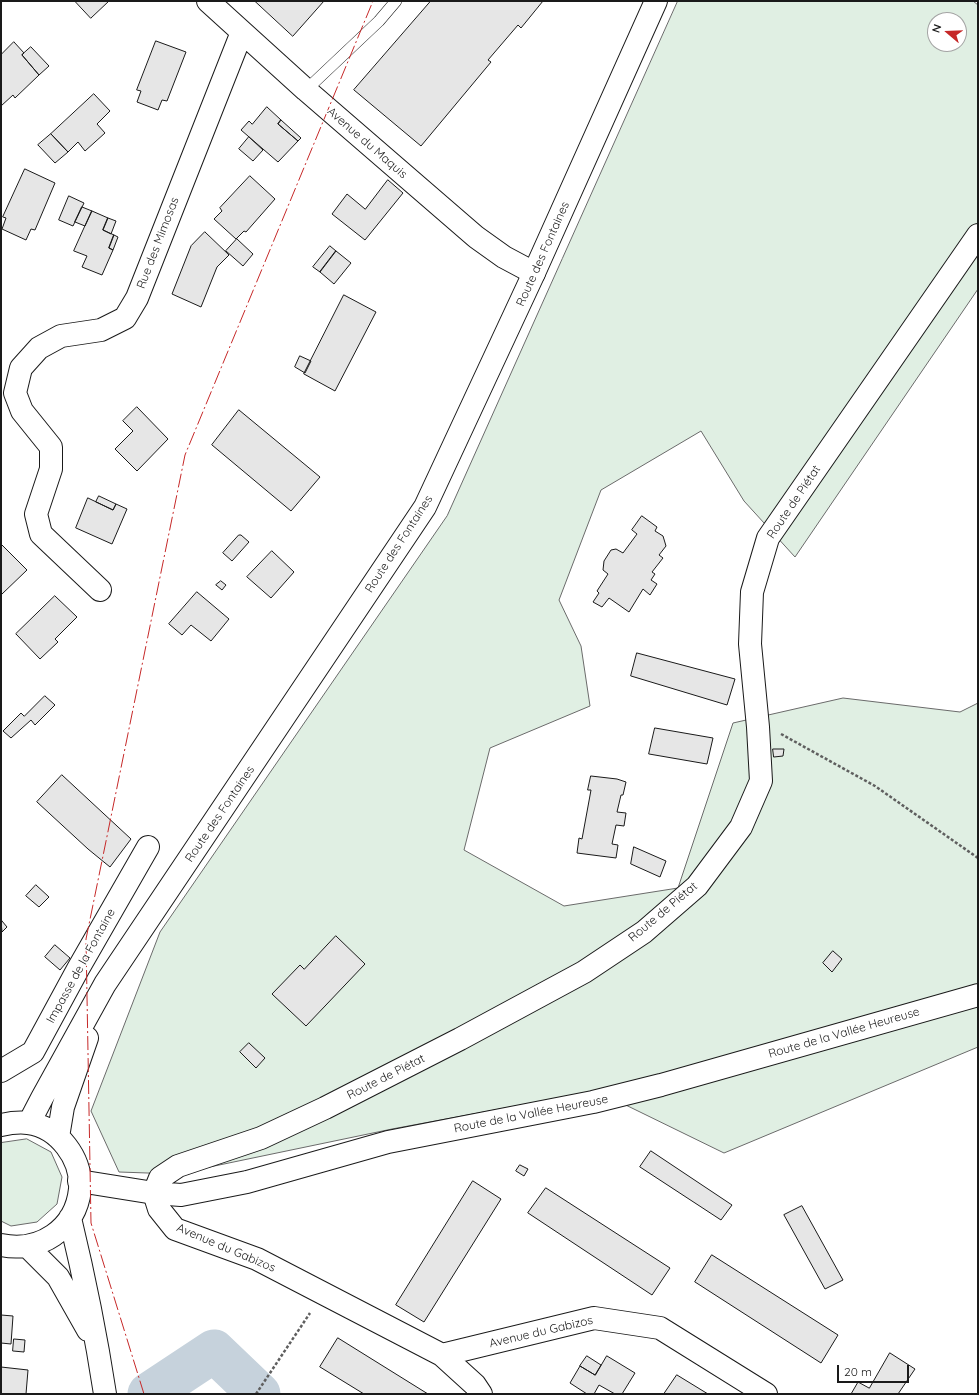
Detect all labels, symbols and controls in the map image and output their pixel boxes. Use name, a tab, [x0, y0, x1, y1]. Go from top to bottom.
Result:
north arrow	[927, 12, 967, 52]
text: N	[929, 22, 945, 35]
street label: Avenue du Maquis	[324, 104, 410, 182]
street label: Rue des Mimosas	[134, 195, 182, 291]
street label: Route des Fontaines	[513, 199, 573, 309]
street label: Route de Piétat	[764, 463, 824, 541]
street label: Route des Fontaines	[362, 493, 436, 595]
street label: Route des Fontaines	[182, 763, 258, 865]
street label: Route de Piétat	[626, 879, 700, 945]
street label: Impasse de la Fontaine	[43, 906, 119, 1026]
street label: Route de la Vallée Heureuse	[767, 1004, 921, 1062]
street label: Route de Piétat	[345, 1051, 427, 1103]
street label: Route de la Vallée Heureuse	[453, 1092, 609, 1136]
street label: Avenue du Gabizos	[174, 1221, 278, 1275]
street label: Avenue du Gabizos	[488, 1313, 594, 1351]
scale bar	[839, 1357, 911, 1383]
text: 20 m	[844, 1364, 872, 1379]

